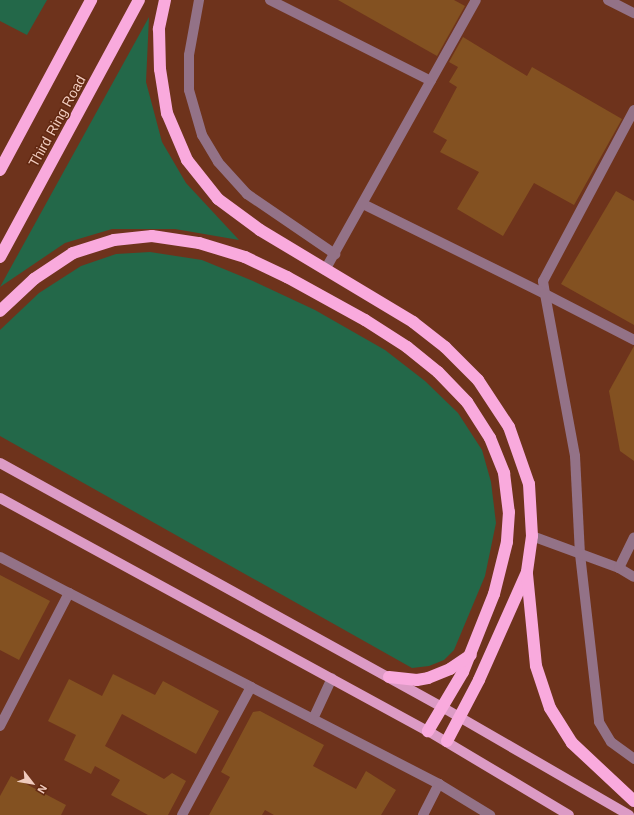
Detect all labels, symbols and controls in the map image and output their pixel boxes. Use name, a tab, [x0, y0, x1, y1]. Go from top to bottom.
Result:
street label: Third Ring Road	[25, 72, 89, 170]
north arrow	[12, 763, 52, 803]
text: N	[35, 783, 49, 796]

